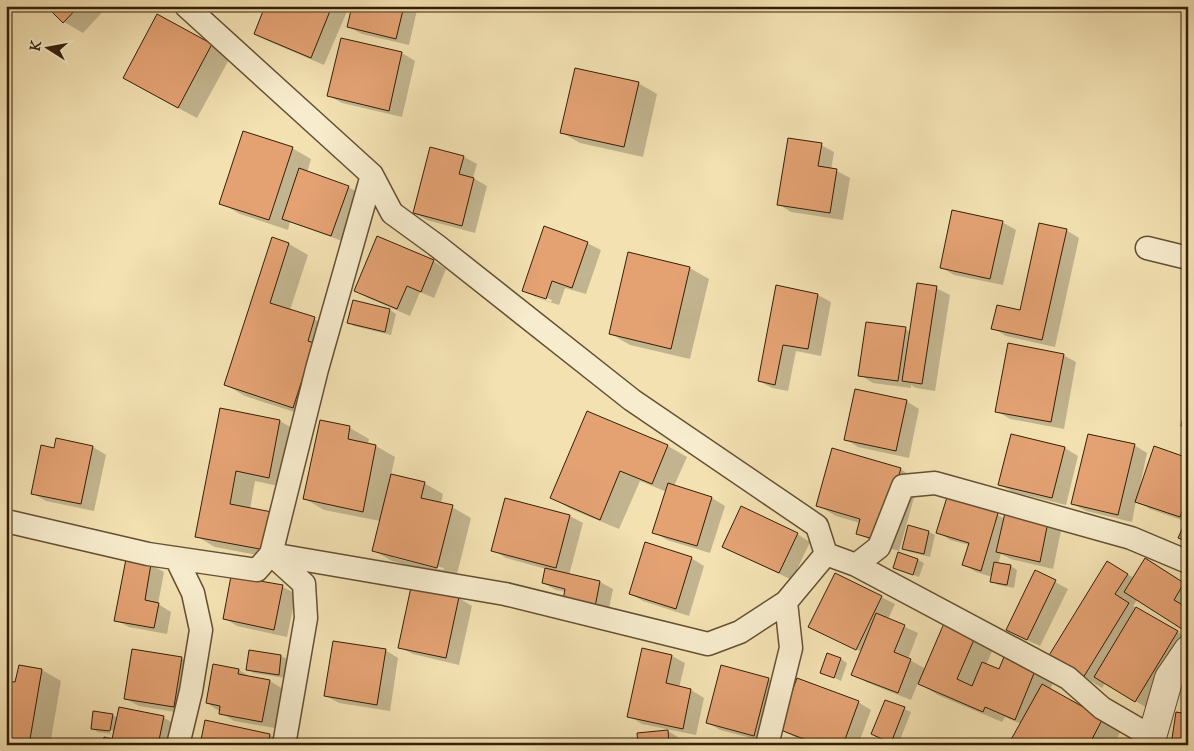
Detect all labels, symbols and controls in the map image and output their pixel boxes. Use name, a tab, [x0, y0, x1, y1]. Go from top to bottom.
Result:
north arrow	[22, 22, 72, 72]
text: K	[26, 38, 48, 53]

